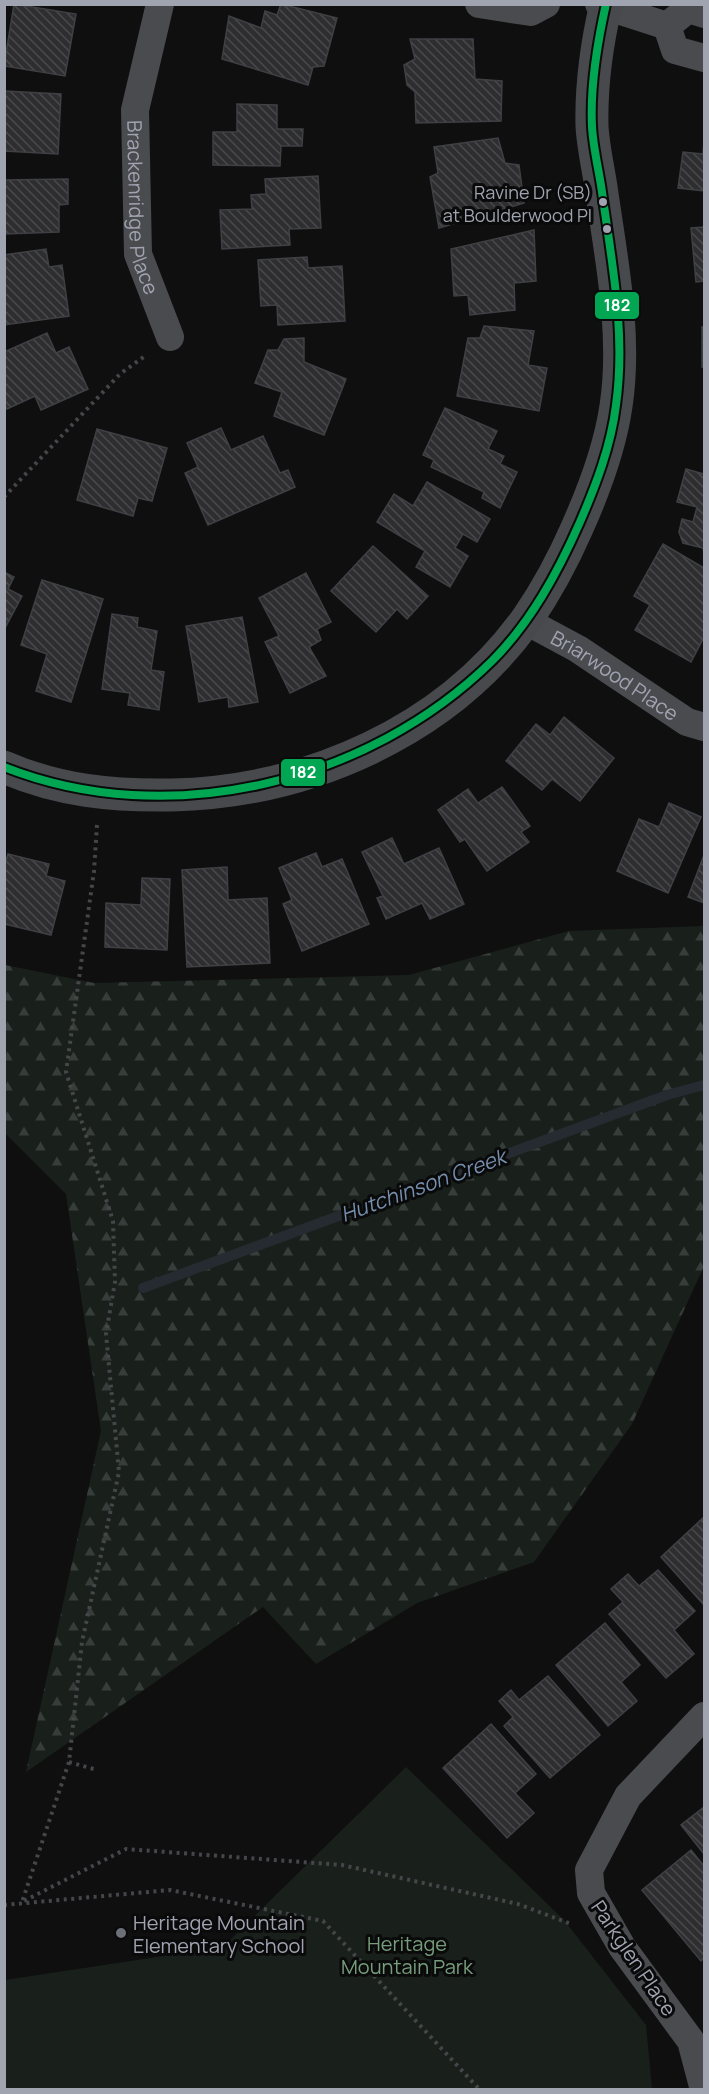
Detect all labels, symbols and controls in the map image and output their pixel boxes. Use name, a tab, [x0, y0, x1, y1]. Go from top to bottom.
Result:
street label: Brackenridge Place	[122, 120, 166, 298]
place label: Ravine Dr (SB) at Boulderwood Pl	[443, 180, 592, 227]
marker: Ravine Dr (SB) at Boulderwood Pl	[597, 196, 609, 208]
unlabelled marker	[601, 223, 613, 235]
line badge: 182	[594, 291, 640, 320]
text: 182	[604, 294, 630, 316]
street label: Briarwood Place	[546, 623, 684, 726]
line badge: 182	[280, 758, 326, 787]
text: 182	[290, 761, 316, 783]
water label: Hutchinson Creek	[337, 1141, 512, 1228]
street label: Parkglen Place	[585, 1895, 683, 2021]
place label: Heritage Mountain Elementary School	[133, 1909, 305, 1959]
marker: Heritage Mountain Elementary School	[114, 1926, 128, 1940]
park label: Heritage Mountain Park	[341, 1930, 474, 1980]

